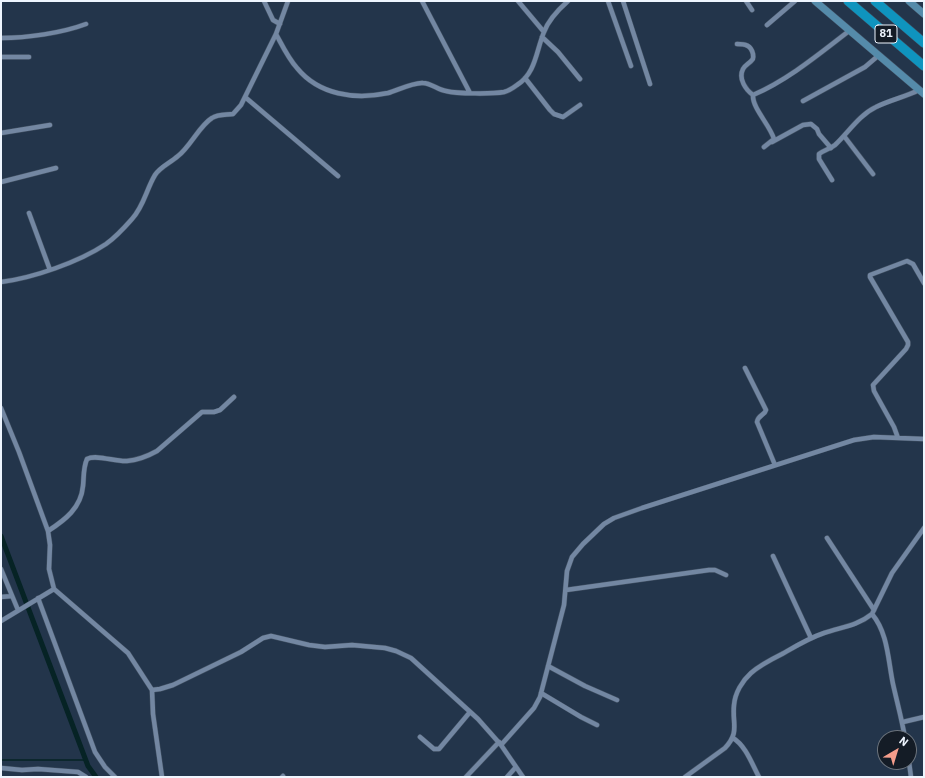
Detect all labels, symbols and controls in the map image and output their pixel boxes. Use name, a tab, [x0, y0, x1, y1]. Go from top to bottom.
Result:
road number: 81	[875, 25, 897, 43]
north arrow	[877, 730, 917, 770]
text: N	[896, 733, 911, 749]

